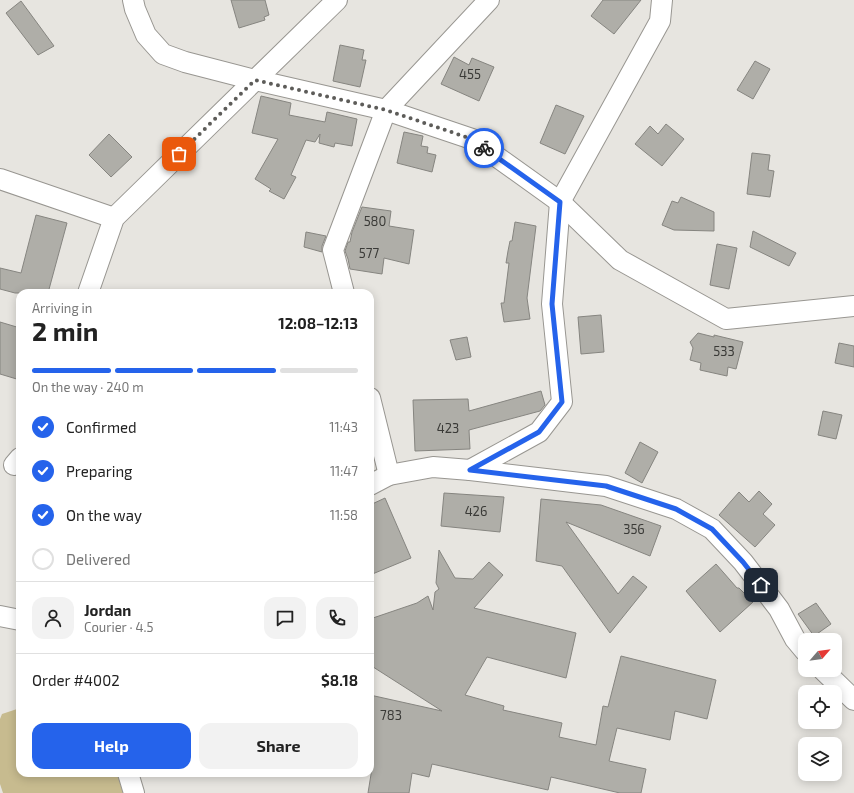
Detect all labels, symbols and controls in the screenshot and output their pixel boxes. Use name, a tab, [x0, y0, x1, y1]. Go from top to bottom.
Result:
house number: 455	[459, 66, 481, 82]
courier	[464, 128, 504, 168]
pin	[162, 137, 196, 171]
icon: bike	[473, 137, 495, 159]
icon: bag	[168, 143, 190, 165]
house number: 580	[364, 213, 386, 229]
house number: 577	[359, 245, 379, 261]
text: Arriving in	[32, 300, 92, 316]
text: 12:08–12:13	[278, 314, 358, 332]
text: 2 min	[32, 315, 98, 346]
house number: 533	[713, 343, 735, 359]
text: On the way · 240 m	[32, 379, 144, 395]
icon: check	[32, 416, 54, 438]
text: Confirmed	[66, 418, 137, 436]
text: 11:43	[329, 419, 358, 435]
house number: 423	[437, 420, 459, 436]
icon: check	[32, 460, 54, 482]
text: Preparing	[66, 462, 132, 480]
text: 11:47	[330, 463, 358, 479]
house number: 426	[465, 503, 487, 519]
icon: check	[32, 504, 54, 526]
text: On the way	[66, 506, 142, 524]
text: 11:58	[330, 507, 358, 523]
house number: 356	[623, 521, 645, 537]
text: Delivered	[66, 550, 131, 568]
pin	[744, 568, 778, 602]
icon: home	[750, 574, 772, 596]
button: person	[32, 597, 74, 639]
button: chat	[264, 597, 306, 639]
button: phone	[316, 597, 358, 639]
text: Jordan	[84, 601, 131, 619]
text: Courier · 4.5	[84, 619, 153, 635]
north arrow	[798, 633, 842, 677]
map controls	[798, 633, 842, 781]
text: Order #4002	[32, 671, 120, 689]
text: $8.18	[321, 671, 358, 689]
button: locate	[798, 685, 842, 729]
house number: 783	[380, 707, 402, 723]
button: Help	[32, 723, 191, 769]
button: Share	[199, 723, 358, 769]
button: layers	[798, 737, 842, 781]

